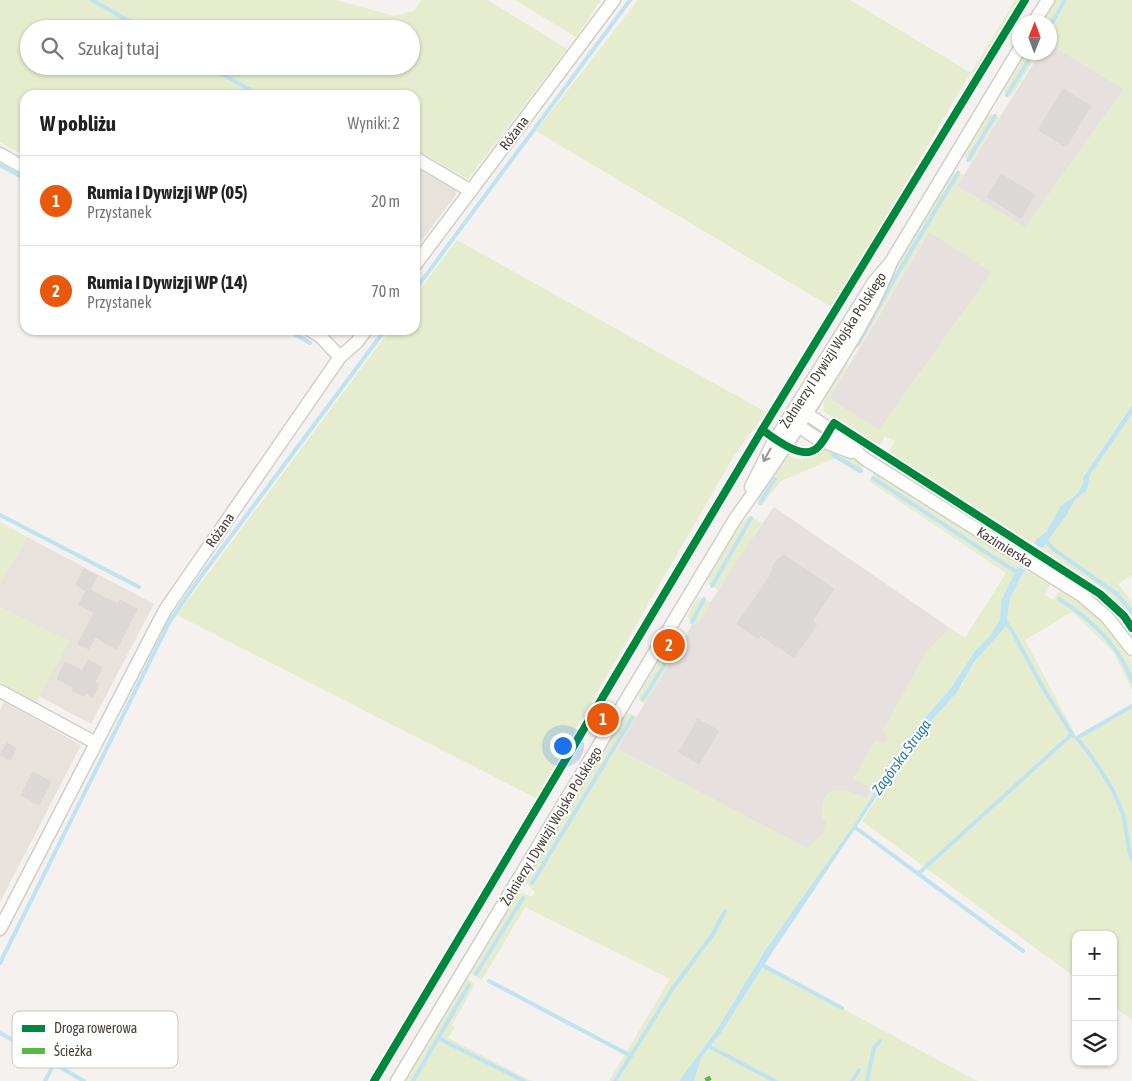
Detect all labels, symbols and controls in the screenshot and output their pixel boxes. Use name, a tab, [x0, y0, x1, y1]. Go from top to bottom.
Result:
north arrow	[1012, 15, 1057, 60]
search box	[20, 20, 420, 75]
icon: search	[38, 34, 66, 62]
text: Szukaj tutaj	[78, 37, 160, 59]
text: W pobliżu	[40, 111, 116, 135]
street label: Różana	[496, 113, 532, 153]
text: Wyniki: 2	[348, 114, 400, 132]
text: Rumia I Dywizji WP (05)	[87, 181, 248, 203]
text: 1	[52, 192, 60, 210]
text: 20 m	[371, 192, 400, 210]
text: Przystanek	[87, 203, 152, 221]
street label: Żołnierzy I Dywizji Wojska Polskiego	[777, 269, 889, 431]
text: Rumia I Dywizji WP (14)	[87, 271, 248, 293]
text: 2	[52, 282, 60, 300]
text: 70 m	[371, 282, 400, 300]
text: Przystanek	[87, 293, 152, 311]
one-way arrow	[761, 448, 771, 462]
street label: Różana	[202, 510, 238, 550]
street label: Kazimierska	[974, 524, 1036, 570]
pin: 2	[653, 626, 685, 664]
pin: 1	[587, 700, 619, 738]
water label: Zagórska Struga	[868, 716, 934, 798]
your location	[550, 733, 576, 759]
street label: Żołnierzy I Dywizji Wojska Polskiego	[497, 744, 605, 908]
map controls	[1072, 931, 1117, 1066]
button: +	[1072, 931, 1117, 976]
button: −	[1072, 976, 1117, 1021]
legend	[12, 1011, 178, 1068]
text: Droga rowerowa	[54, 1020, 137, 1036]
button: layers	[1072, 1021, 1117, 1066]
text: Ścieżka	[54, 1042, 92, 1059]

